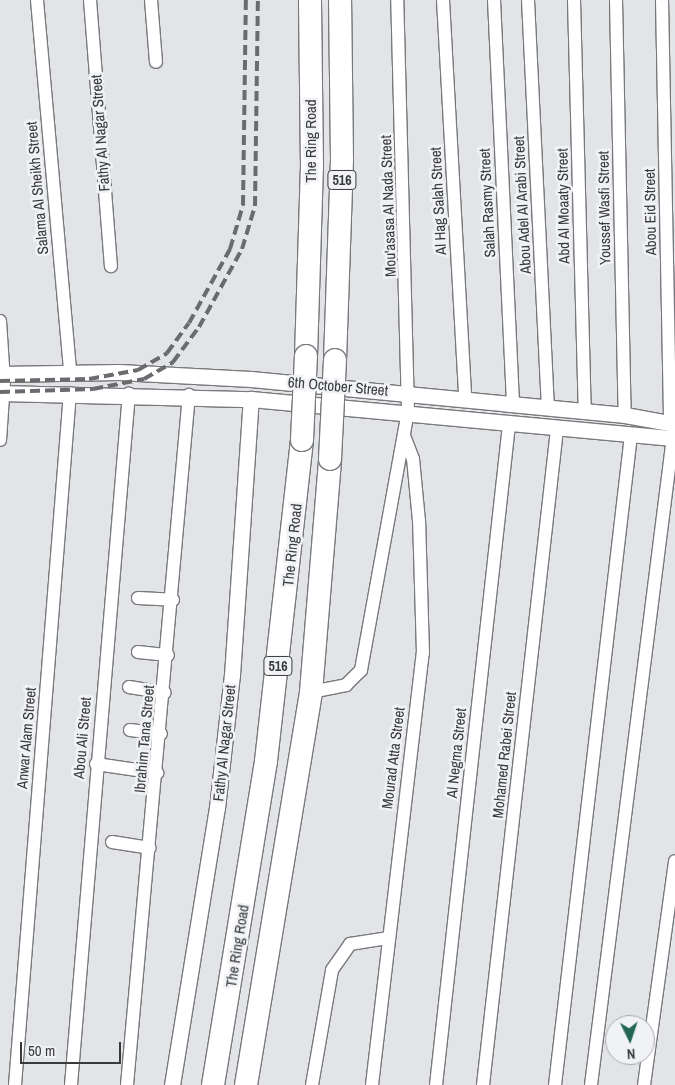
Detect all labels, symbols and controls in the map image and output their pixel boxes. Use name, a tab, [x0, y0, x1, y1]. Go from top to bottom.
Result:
street label: Fathy Al Nagar Street	[87, 74, 113, 192]
street label: The Ring Road	[302, 99, 320, 183]
street label: Salama Al Sheikh Street	[22, 120, 52, 256]
street label: Mou'asasa Al Nada Street	[377, 134, 399, 278]
street label: Abou Adel Al Arabi Street	[509, 135, 535, 275]
street label: Al Hag Salah Street	[426, 147, 450, 255]
street label: Salah Rasmy Street	[475, 148, 499, 258]
street label: Abd Al Moaaty Street	[553, 148, 573, 264]
street label: Youssef Wasfi Street	[594, 151, 614, 265]
road number: 516	[327, 168, 357, 192]
street label: Abou Eid Street	[640, 168, 660, 256]
street label: 6th October Street	[287, 373, 389, 399]
street label: The Ring Road	[279, 503, 305, 587]
road number: 516	[263, 654, 293, 678]
street label: Ibrahim Tana Street	[130, 684, 158, 794]
street label: Fathy Al Nagar Street	[209, 684, 239, 802]
street label: Anwar Alam Street	[13, 686, 39, 790]
street label: Mohamed Rabei Street	[488, 691, 520, 819]
street label: Abou Ali Street	[69, 696, 95, 780]
street label: Mourad Atta Street	[378, 706, 408, 810]
street label: Al Negma Street	[442, 707, 470, 799]
street label: The Ring Road	[222, 903, 252, 989]
north arrow	[605, 1015, 655, 1065]
scale bar	[22, 1032, 124, 1064]
text: 50 m	[28, 1040, 55, 1061]
text: N	[626, 1045, 636, 1063]

